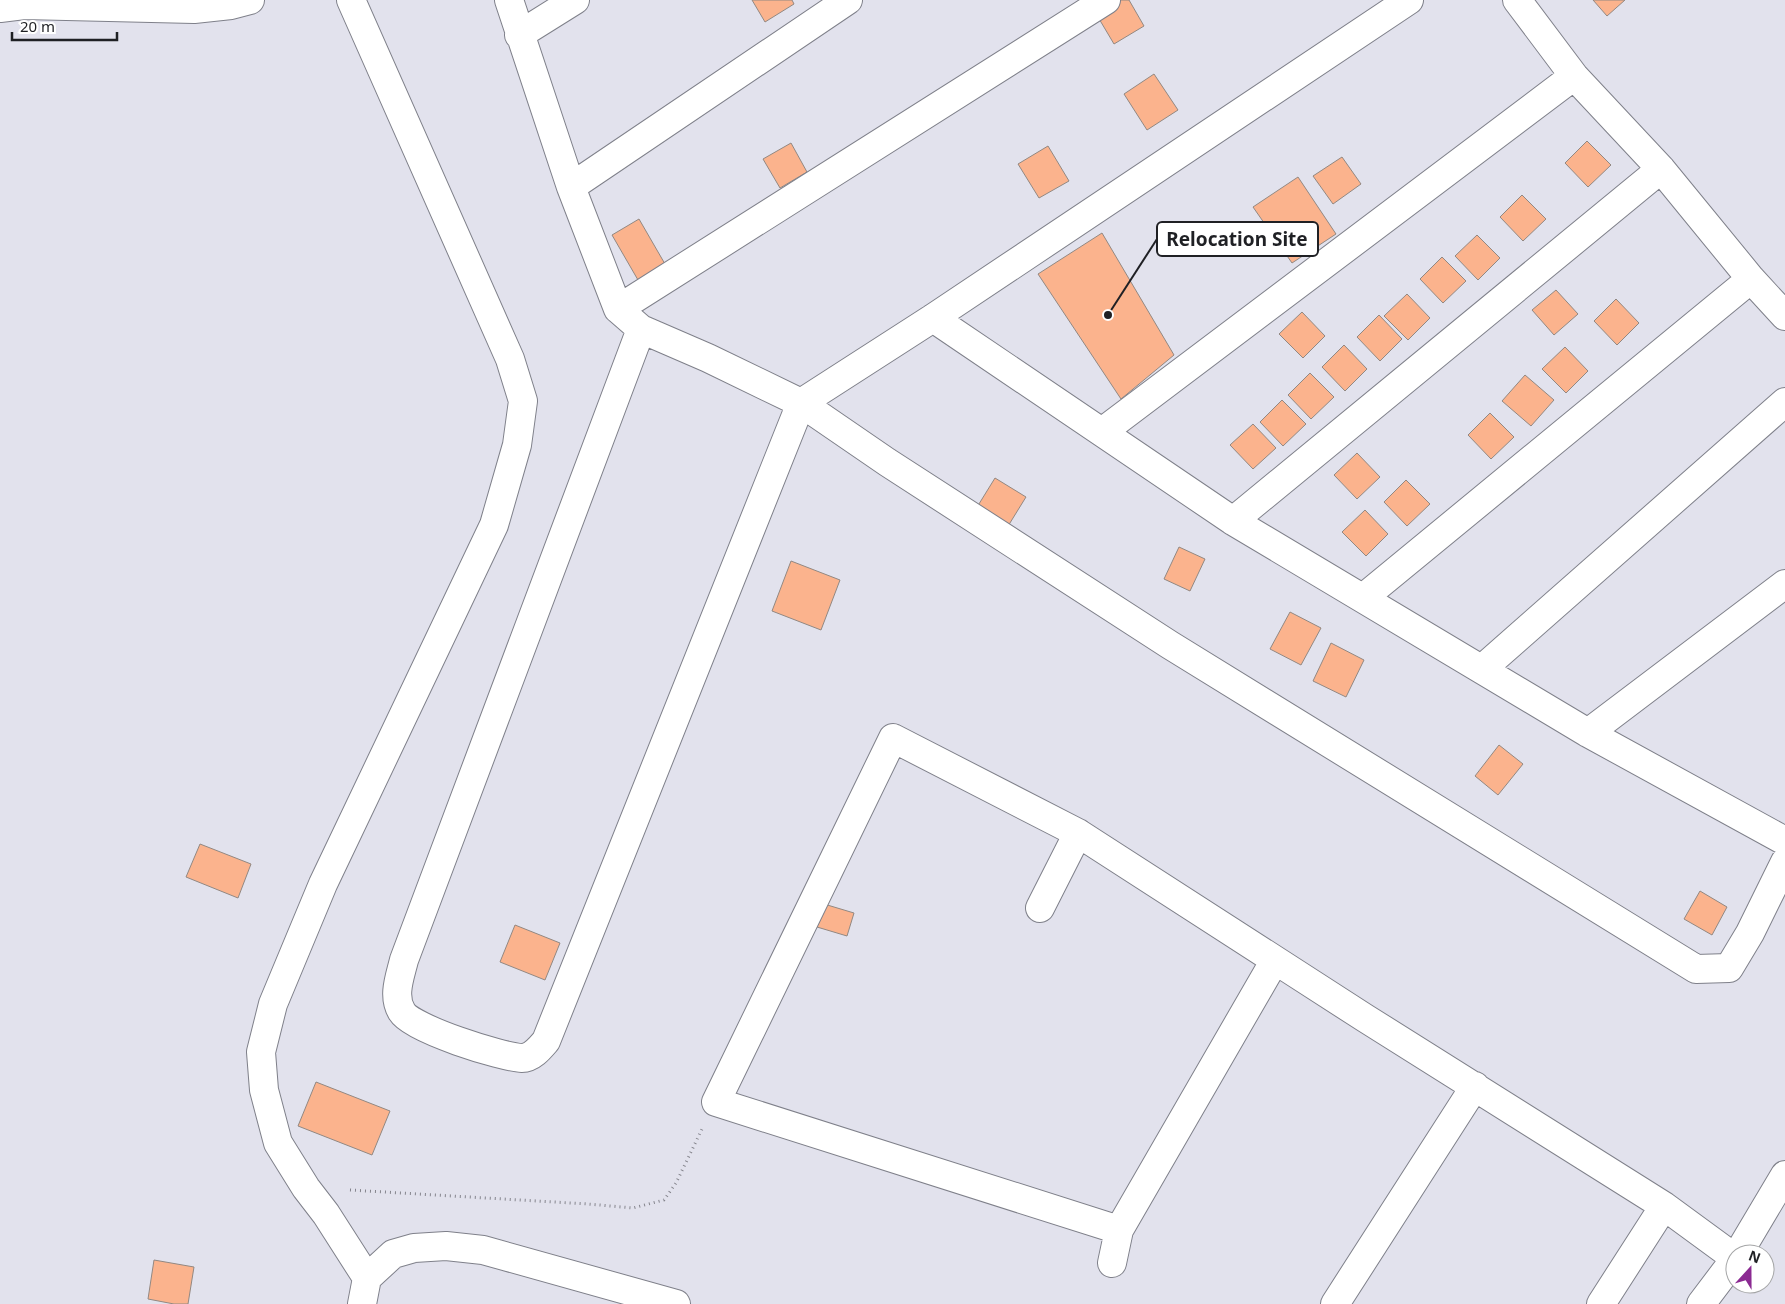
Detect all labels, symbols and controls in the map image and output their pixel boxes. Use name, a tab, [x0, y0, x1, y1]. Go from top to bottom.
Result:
scale bar	[12, 10, 118, 42]
text: 20 m	[20, 16, 55, 36]
callout: Relocation Site	[1157, 222, 1318, 256]
text: Relocation Site	[1166, 226, 1308, 252]
north arrow	[1725, 1244, 1775, 1294]
text: N	[1746, 1245, 1764, 1267]

